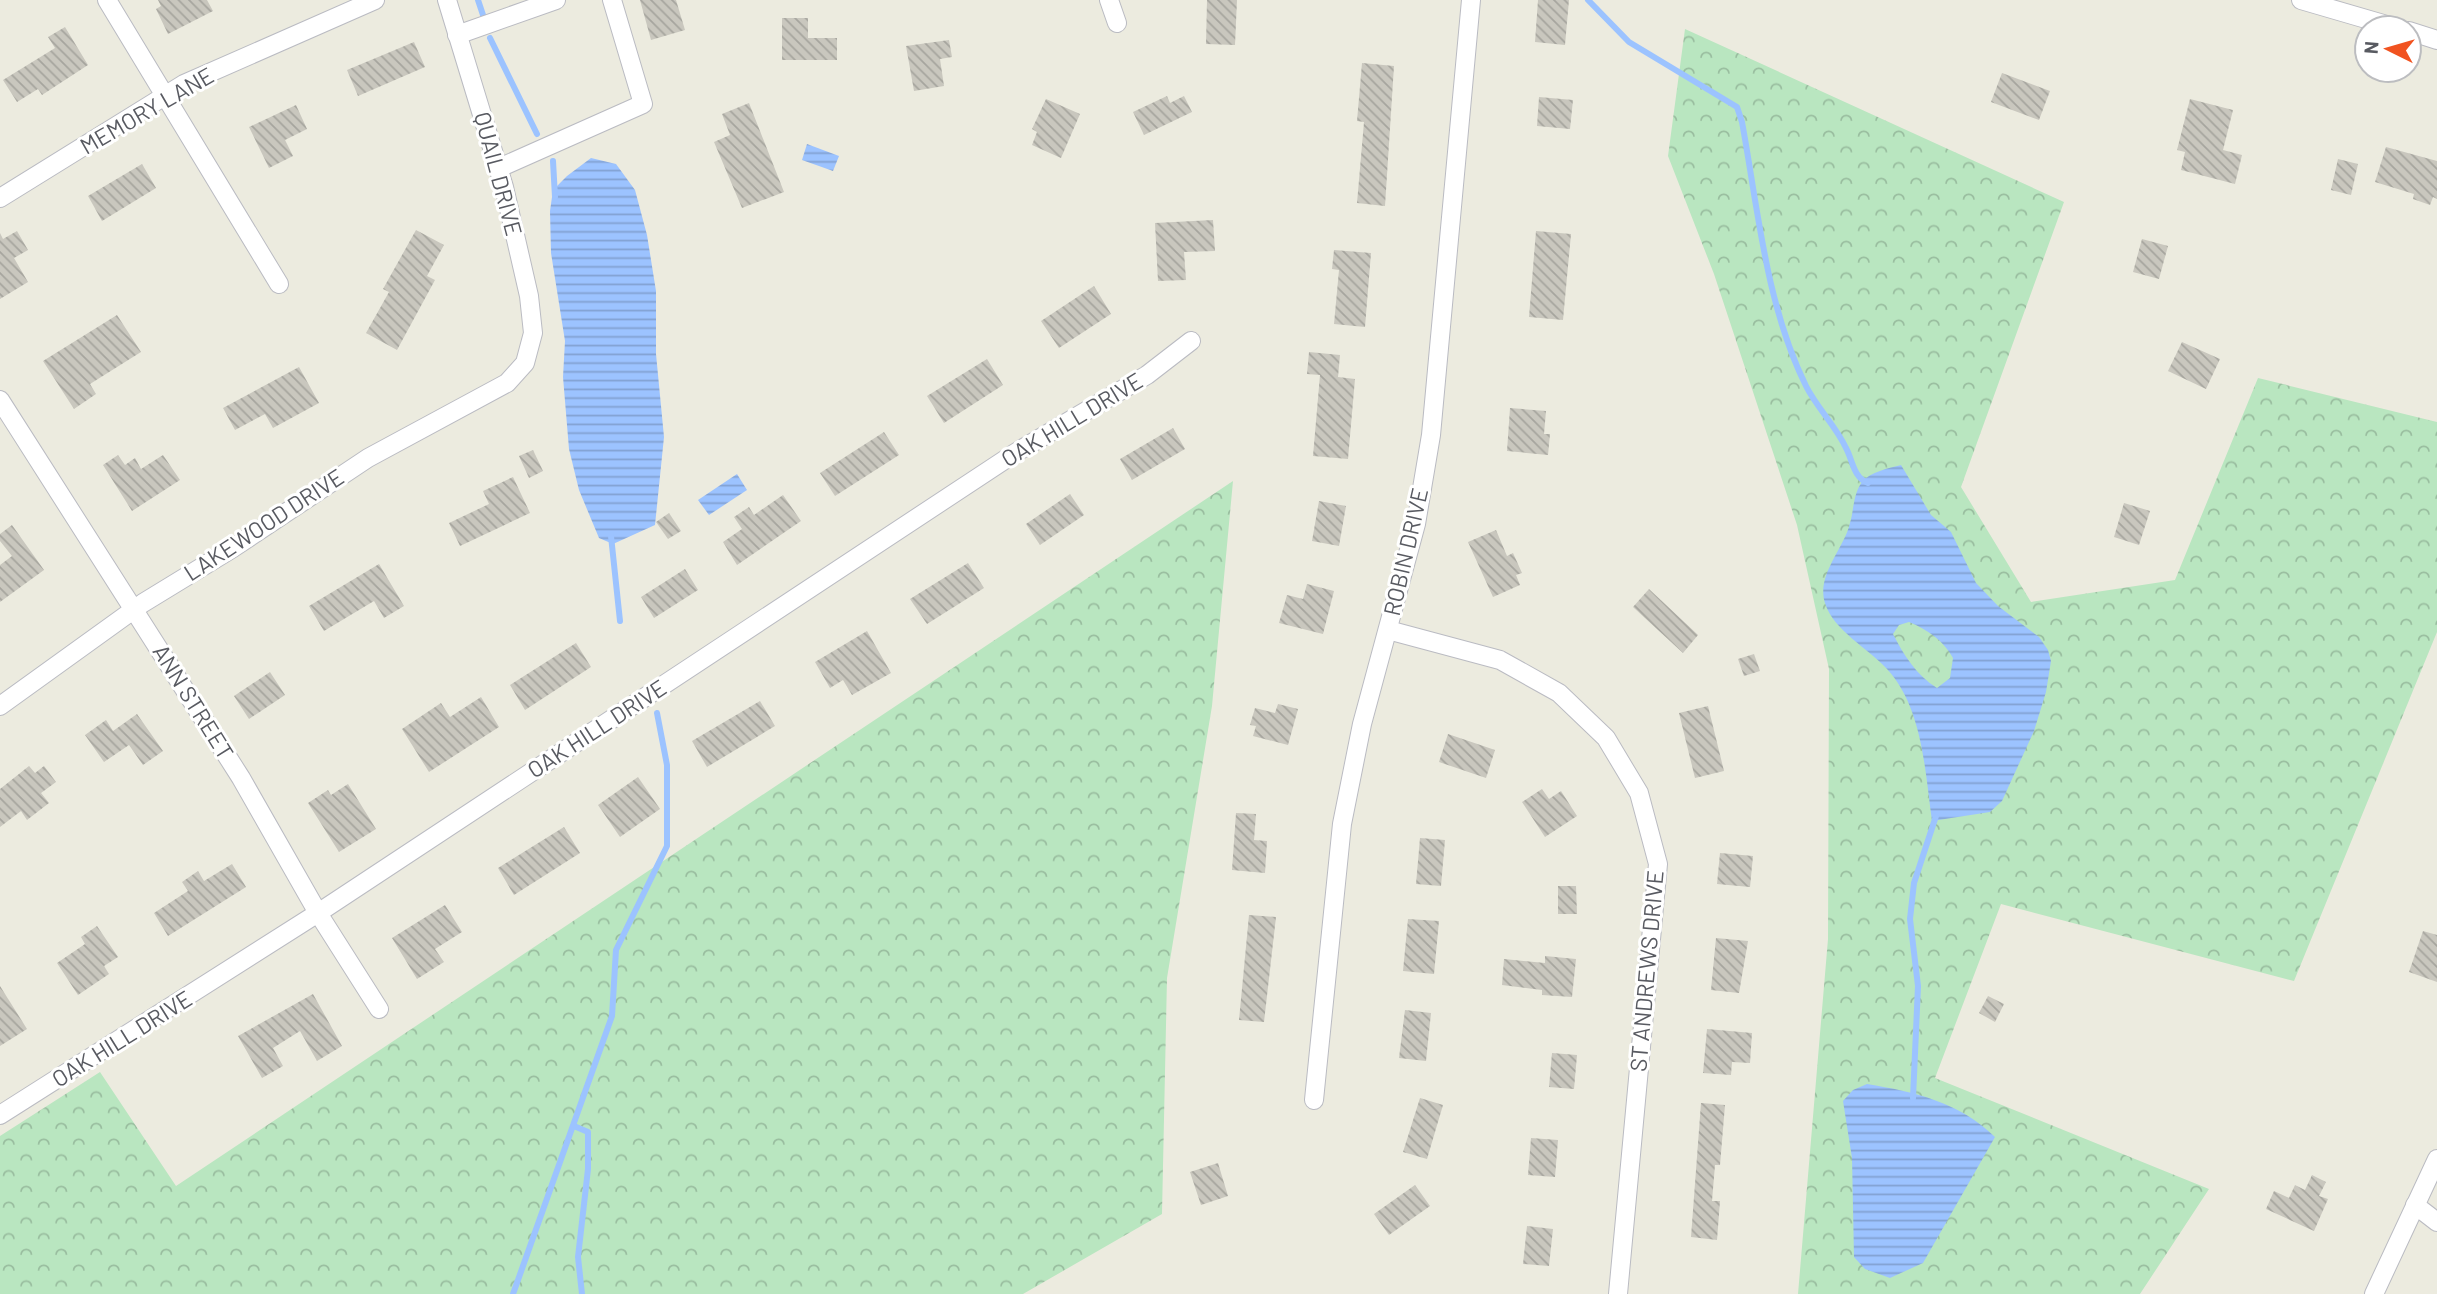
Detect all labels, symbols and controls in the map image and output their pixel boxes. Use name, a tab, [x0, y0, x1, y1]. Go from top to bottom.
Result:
north arrow	[2353, 14, 2423, 84]
text: N	[2359, 40, 2383, 55]
street label: MEMORY LANE	[75, 61, 218, 160]
street label: QUAIL DRIVE	[469, 109, 529, 239]
street label: OAK HILL DRIVE	[996, 366, 1147, 472]
street label: LAKEWOOD DRIVE	[178, 462, 349, 586]
street label: ROBIN DRIVE	[1377, 485, 1433, 618]
street label: ANN STREET	[147, 639, 240, 764]
street label: OAK HILL DRIVE	[522, 673, 671, 783]
street label: ST ANDREWS DRIVE	[1623, 869, 1669, 1073]
street label: OAK HILL DRIVE	[46, 984, 197, 1092]

